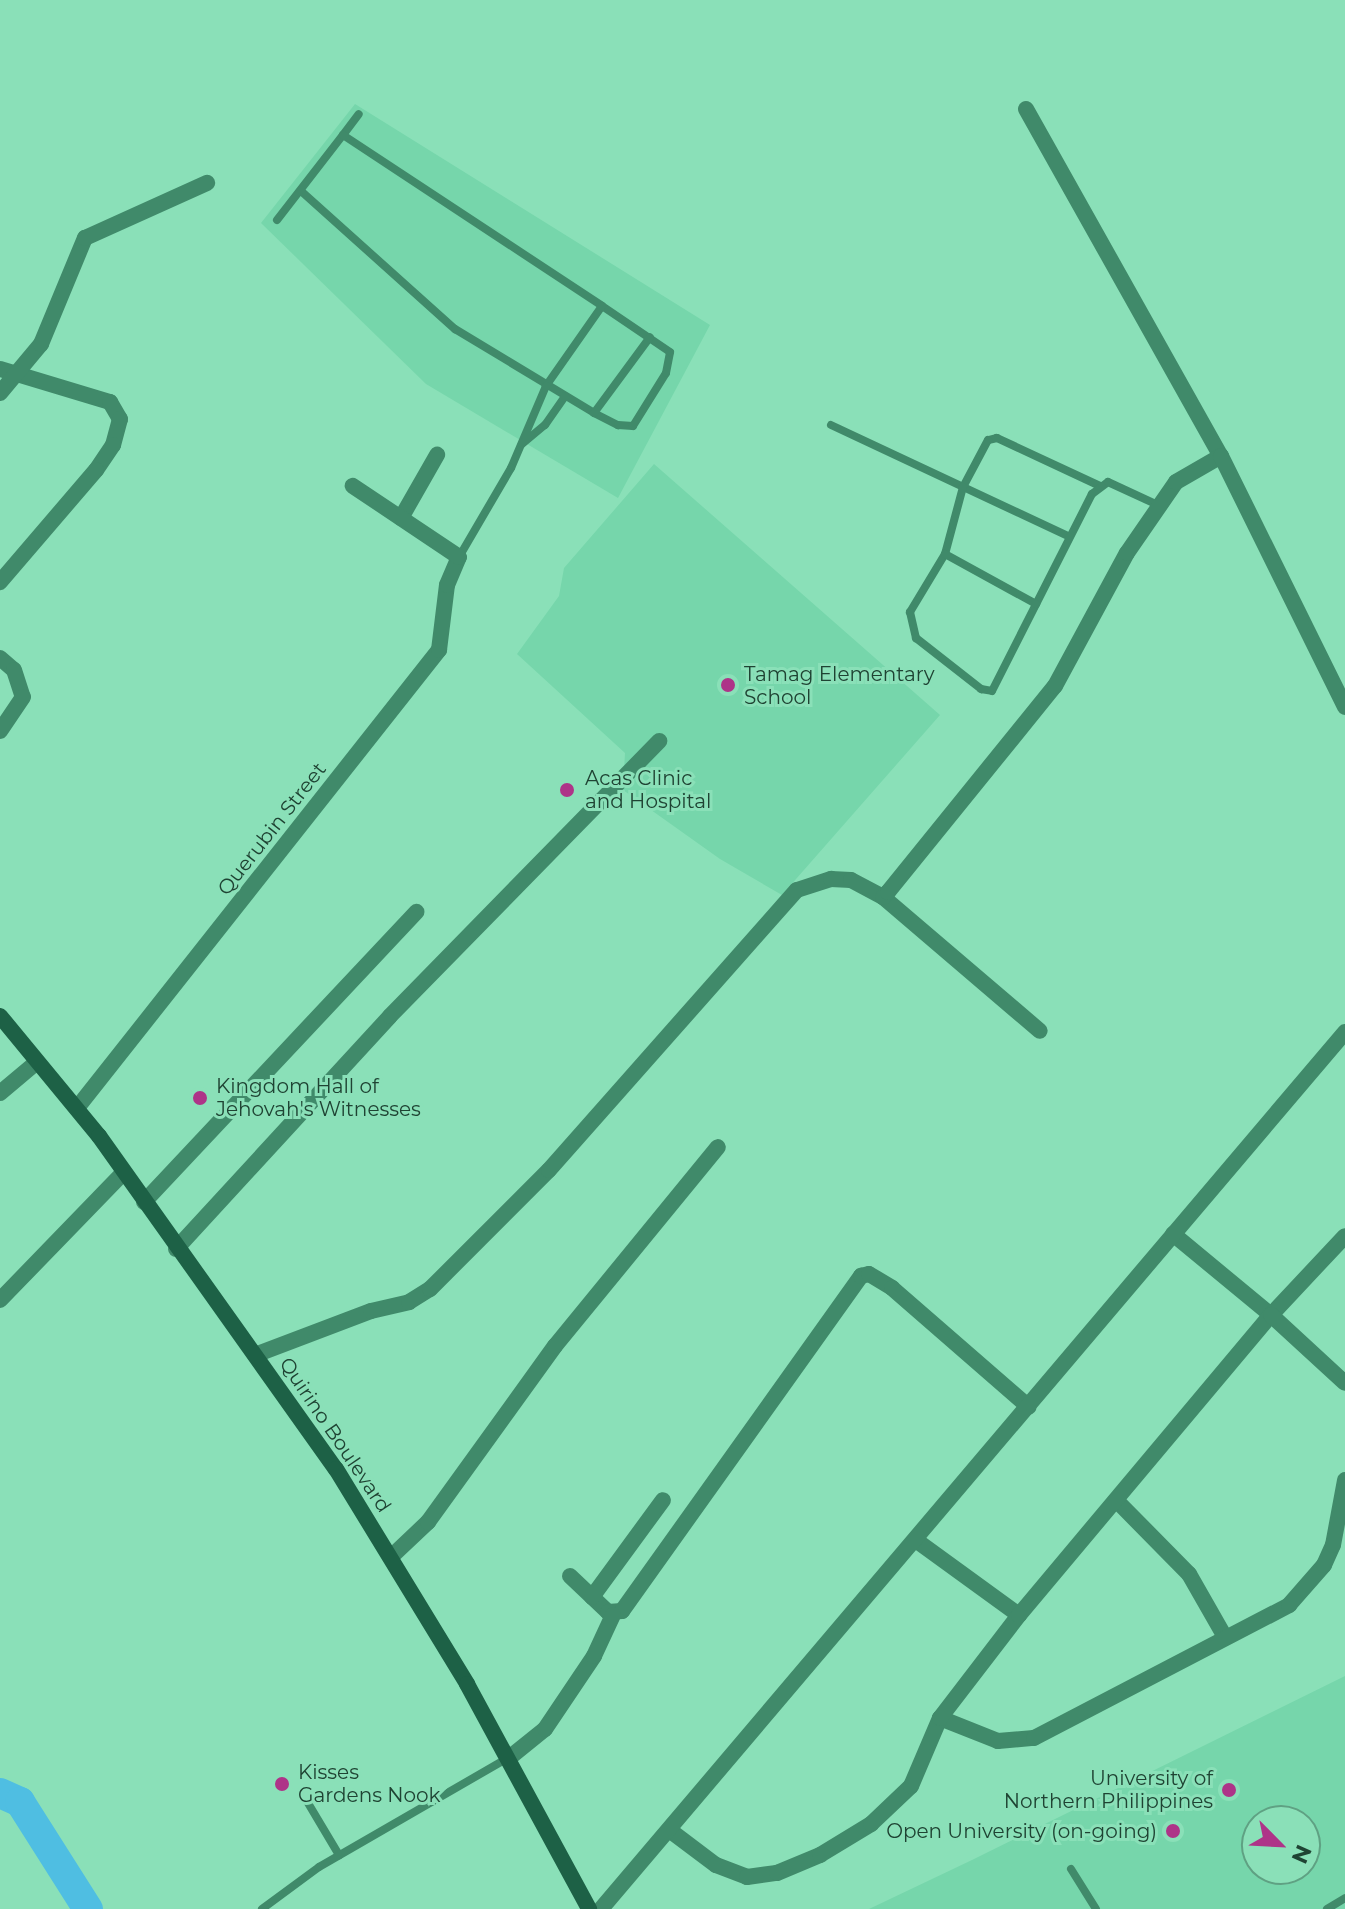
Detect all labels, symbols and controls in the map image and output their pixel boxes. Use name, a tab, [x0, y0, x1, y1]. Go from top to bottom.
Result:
place label: Tamag Elementary School	[744, 662, 935, 709]
marker: Tamag Elementary School	[719, 676, 737, 694]
street label: Querubin Street	[213, 758, 331, 900]
place label: Acas Clinic and Hospital	[585, 766, 711, 813]
marker: Acas Clinic and Hospital	[556, 779, 578, 801]
place label: Kingdom Hall of Jehovah's Witnesses	[216, 1074, 421, 1121]
marker: Kingdom Hall of Jehovah's Witnesses	[191, 1089, 209, 1107]
street label: Quirino Boulevard	[274, 1353, 396, 1517]
place label: Kisses Gardens Nook	[298, 1760, 440, 1807]
place label: University of Northern Philippines	[1004, 1766, 1213, 1813]
marker: Kisses Gardens Nook	[273, 1775, 291, 1793]
marker: University of Northern Philippines	[1220, 1781, 1238, 1799]
north arrow	[1241, 1805, 1321, 1885]
place label: Open University (on-going)	[886, 1819, 1157, 1843]
marker: Open University (on-going)	[1164, 1822, 1182, 1840]
text: N	[1286, 1841, 1318, 1868]

